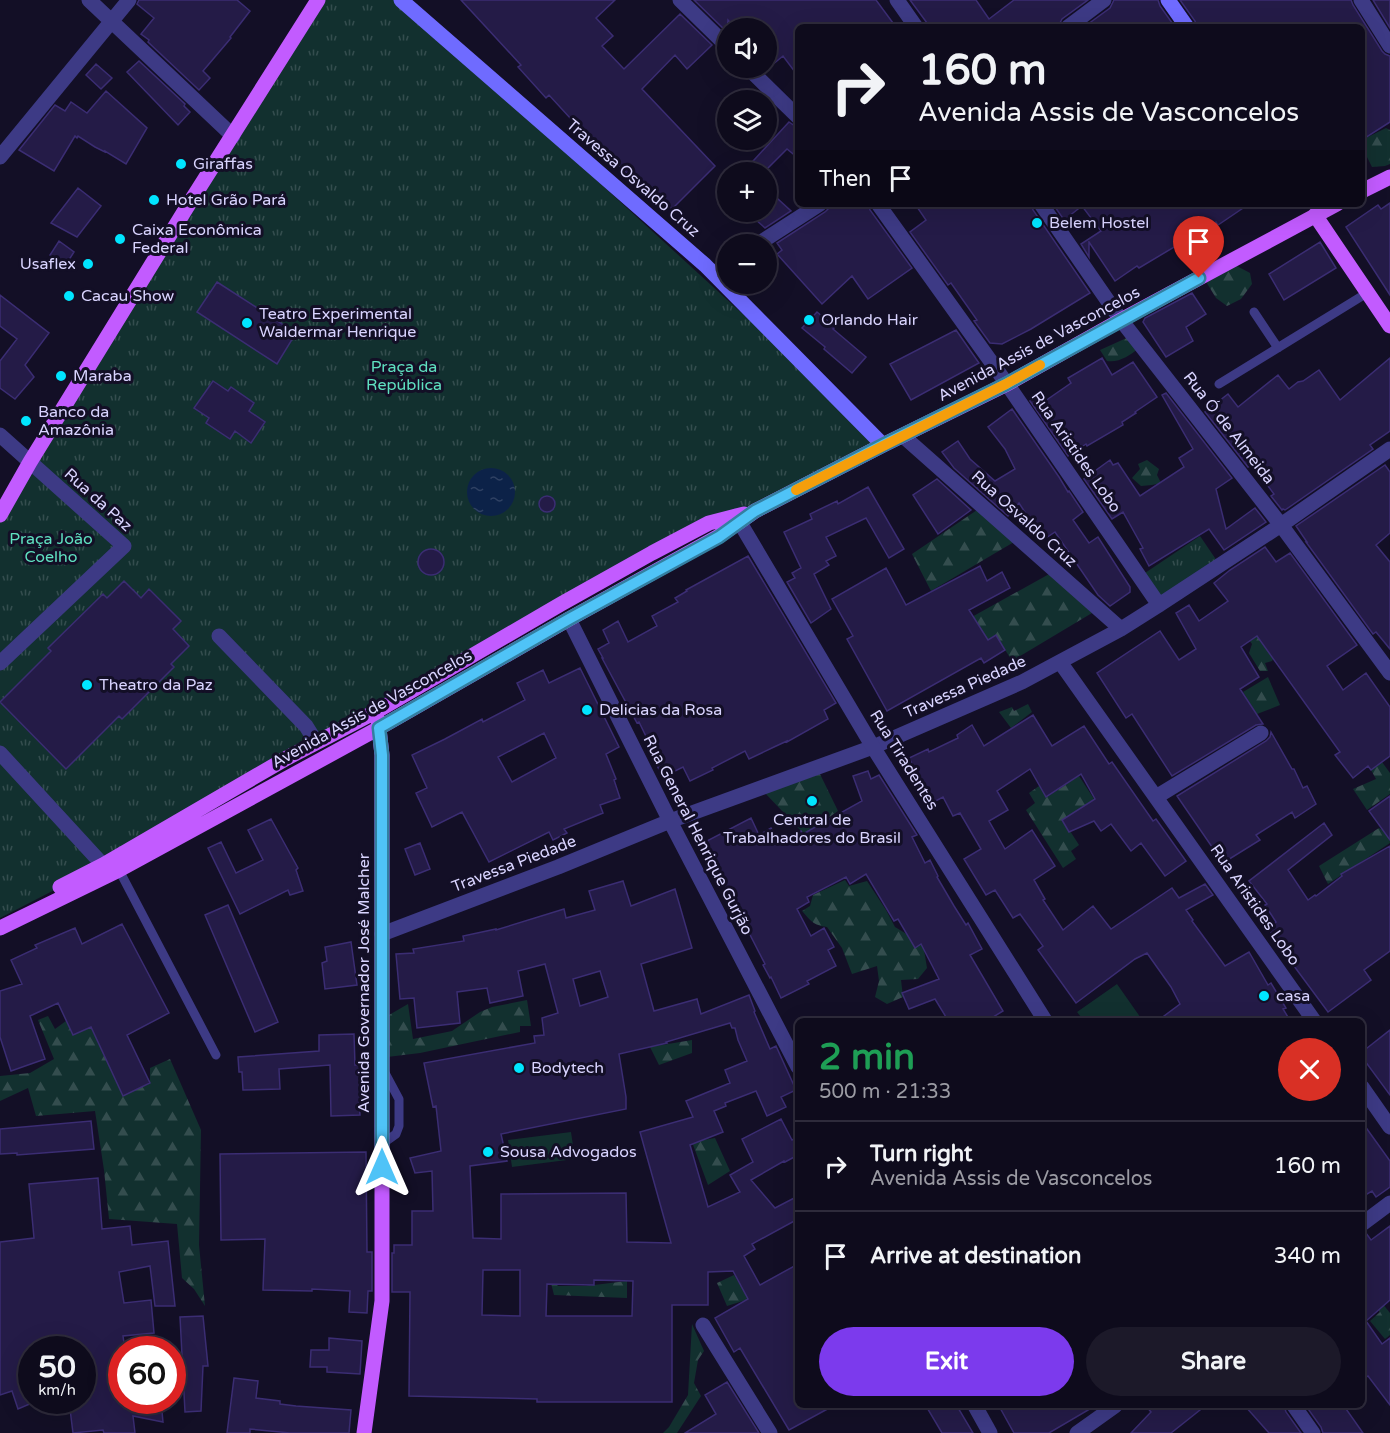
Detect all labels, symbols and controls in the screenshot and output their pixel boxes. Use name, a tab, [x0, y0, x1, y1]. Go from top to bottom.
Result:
map controls	[717, 18, 777, 294]
button: sound	[717, 18, 777, 78]
text: 160 m	[918, 45, 1047, 96]
icon: right	[819, 48, 897, 126]
button: layers	[717, 90, 777, 150]
text: Avenida Assis de Vasconcelos	[918, 96, 1299, 129]
street label: Travessa Osvaldo Cruz	[562, 115, 704, 241]
place label: Giraffas	[193, 154, 253, 174]
marker: Giraffas	[174, 157, 188, 171]
button: +	[717, 162, 777, 222]
icon: arrive	[884, 162, 917, 195]
text: Then	[819, 166, 872, 192]
place label: Hotel Grão Pará	[166, 190, 286, 210]
marker: Hotel Grão Pará	[147, 193, 161, 207]
place label: Belem Hostel	[1049, 213, 1149, 233]
marker: Belem Hostel	[1030, 216, 1044, 230]
pin	[1173, 216, 1224, 278]
place label: Caixa Econômica Federal	[132, 220, 262, 258]
icon: arrive	[1182, 225, 1215, 258]
marker: Caixa Econômica Federal	[113, 232, 127, 246]
button: −	[717, 234, 777, 294]
place label: Usaflex	[20, 254, 76, 274]
marker: Usaflex	[81, 257, 95, 271]
street label: Avenida Assis de Vasconcelos	[935, 282, 1143, 406]
place label: Cacau Show	[81, 286, 175, 306]
marker: Cacau Show	[62, 289, 76, 303]
place label: Teatro Experimental Waldermar Henrique	[259, 304, 416, 342]
place label: Orlando Hair	[821, 310, 919, 330]
marker: Orlando Hair	[802, 313, 816, 327]
marker: Teatro Experimental Waldermar Henrique	[240, 316, 254, 330]
park label: Praça da República	[366, 357, 442, 395]
place label: Maraba	[73, 366, 132, 386]
street label: Rua Ó de Almeida	[1179, 368, 1279, 488]
marker: Maraba	[54, 369, 68, 383]
street label: Rua Aristides Lobo	[1027, 387, 1125, 517]
place label: Banco da Amazônia	[38, 402, 114, 440]
marker: Banco da Amazônia	[19, 414, 33, 428]
street label: Rua da Paz	[60, 464, 136, 536]
street label: Rua Osvaldo Cruz	[967, 466, 1081, 572]
park label: Praça João Coelho	[9, 529, 93, 567]
street label: Avenida Assis de Vasconcelos	[268, 645, 476, 773]
street label: Travessa Piedade	[901, 651, 1029, 723]
place label: Theatro da Paz	[99, 675, 213, 695]
marker: Theatro da Paz	[80, 678, 94, 692]
place label: Delicias da Rosa	[599, 700, 722, 720]
marker: Delicias da Rosa	[580, 703, 594, 717]
street label: Rua Tiradentes	[865, 706, 943, 814]
street label: Rua General Henrique Gurjão	[639, 732, 757, 938]
marker: Central de Trabalhadores do Brasil	[805, 794, 819, 808]
place label: Central de Trabalhadores do Brasil	[723, 810, 901, 848]
street label: Travessa Piedade	[449, 831, 579, 897]
street label: Rua Aristides Lobo	[1206, 840, 1304, 970]
street label: Avenida Governador José Malcher	[354, 852, 374, 1113]
place label: casa	[1276, 986, 1310, 1006]
marker: casa	[1257, 989, 1271, 1003]
text: 2 min	[819, 1036, 915, 1079]
button: close	[1278, 1038, 1341, 1101]
place label: Bodytech	[531, 1058, 604, 1078]
marker: Bodytech	[512, 1061, 526, 1075]
text: 500 m · 21:33	[819, 1080, 951, 1104]
position arrow	[350, 1135, 414, 1199]
text: Turn right	[870, 1141, 972, 1167]
place label: Sousa Advogados	[500, 1142, 637, 1162]
marker: Sousa Advogados	[481, 1145, 495, 1159]
icon: right	[819, 1150, 852, 1183]
text: 160 m	[1274, 1153, 1341, 1179]
text: Avenida Assis de Vasconcelos	[870, 1167, 1152, 1191]
icon: arrive	[819, 1240, 852, 1273]
text: Arrive at destination	[870, 1243, 1081, 1269]
text: 340 m	[1274, 1243, 1341, 1269]
button: Exit	[819, 1327, 1074, 1396]
button: Share	[1086, 1327, 1341, 1396]
speed limit sign: 60	[108, 1336, 186, 1414]
text: 50	[38, 1349, 76, 1386]
text: km/h	[38, 1381, 76, 1399]

